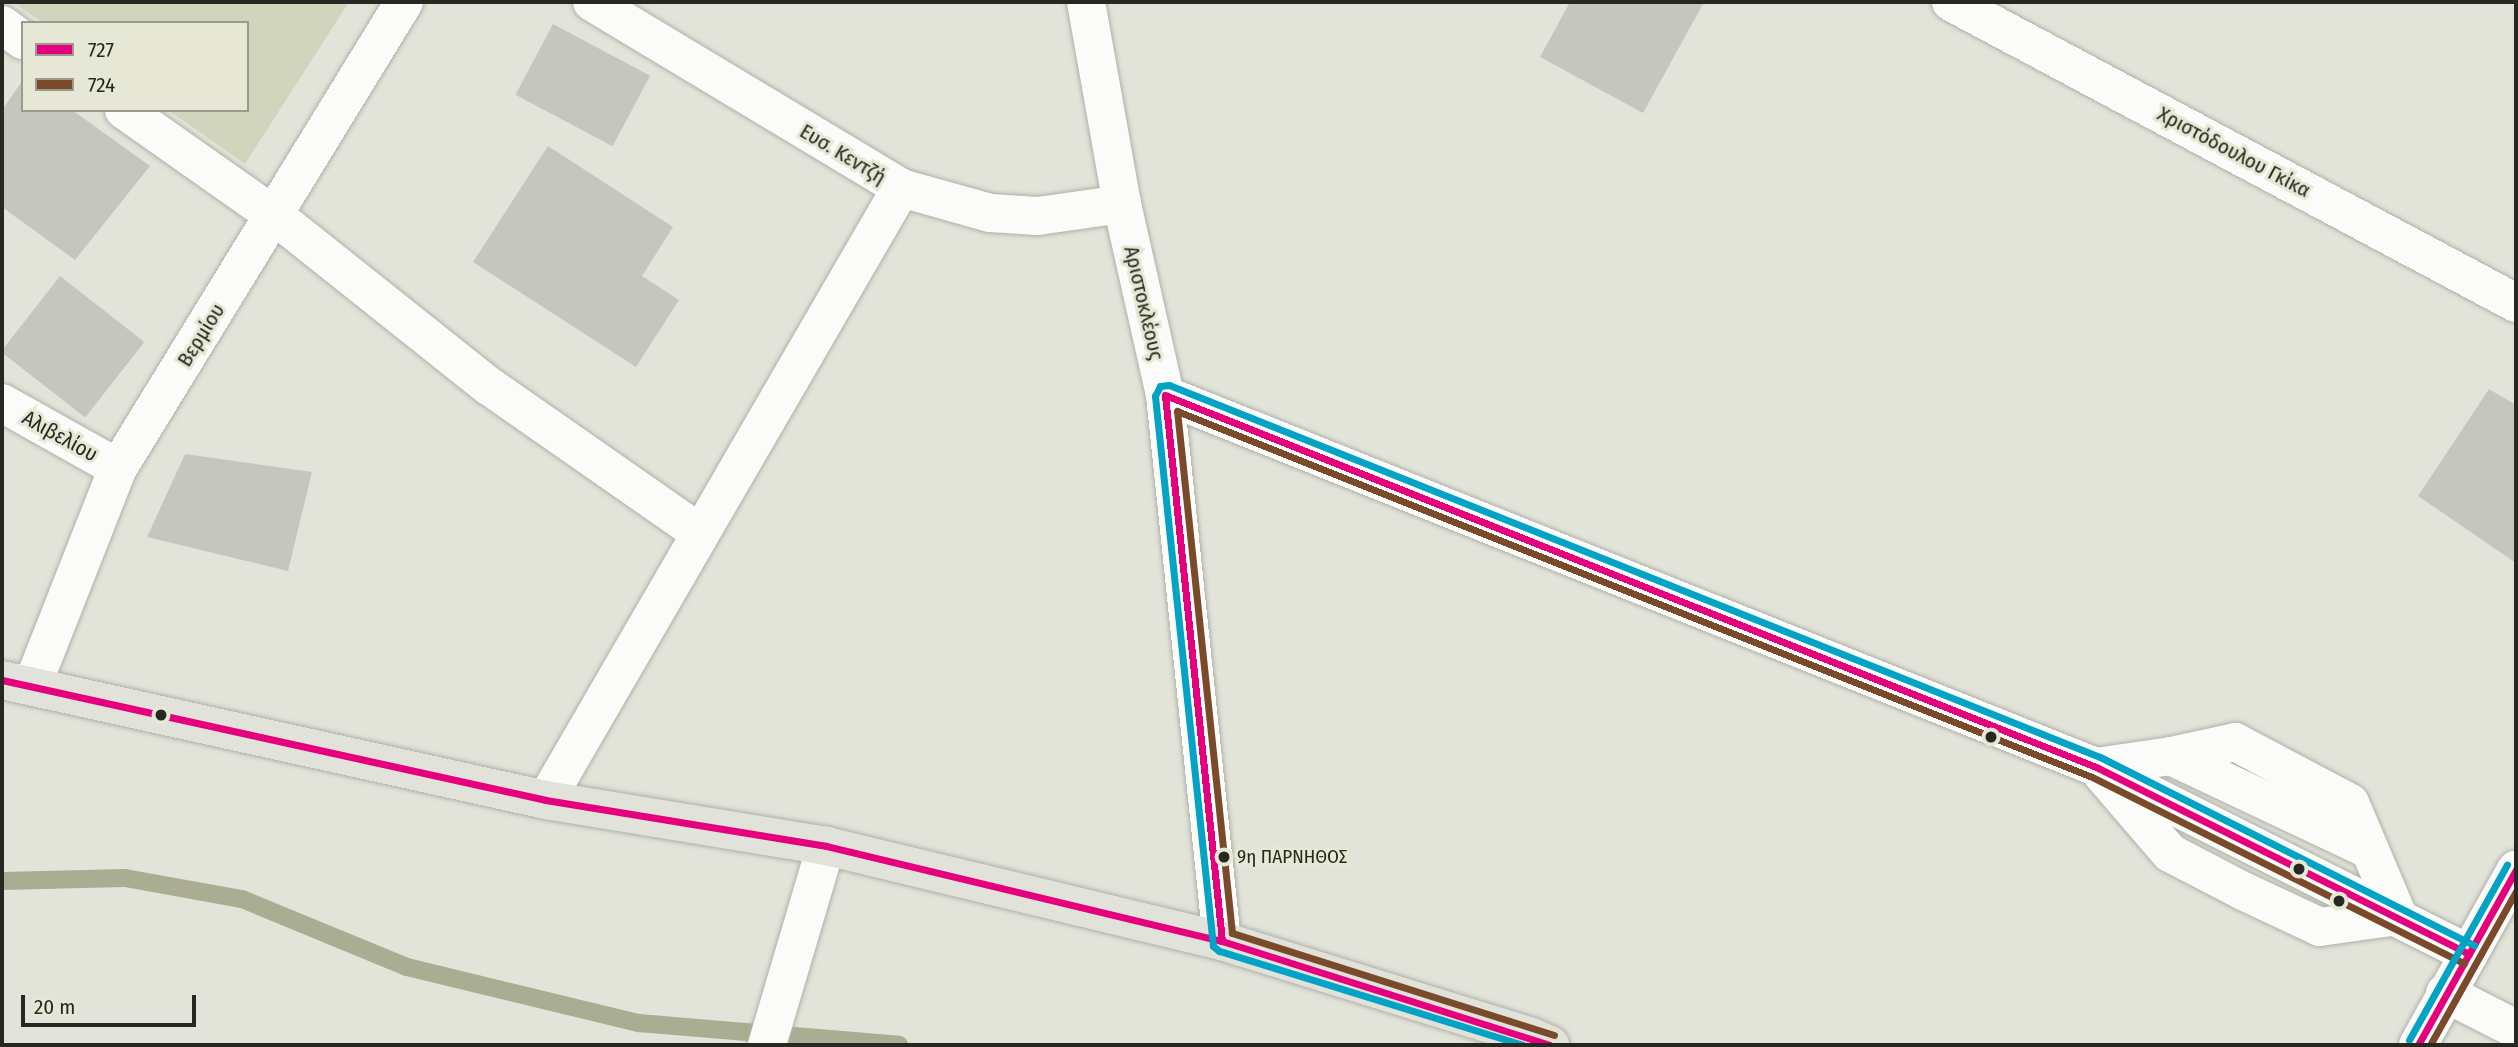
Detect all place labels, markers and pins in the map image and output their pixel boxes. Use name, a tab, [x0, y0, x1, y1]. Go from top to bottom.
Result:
unlabelled marker	[154, 708, 168, 722]
unlabelled marker	[1984, 730, 1998, 744]
place label: 9η ΠΑΡΝΗΘΟΣ	[1237, 846, 1347, 868]
marker: 9η ΠΑΡΝΗΘΟΣ	[1217, 850, 1231, 864]
unlabelled marker	[2292, 862, 2306, 876]
unlabelled marker	[2332, 894, 2346, 908]

